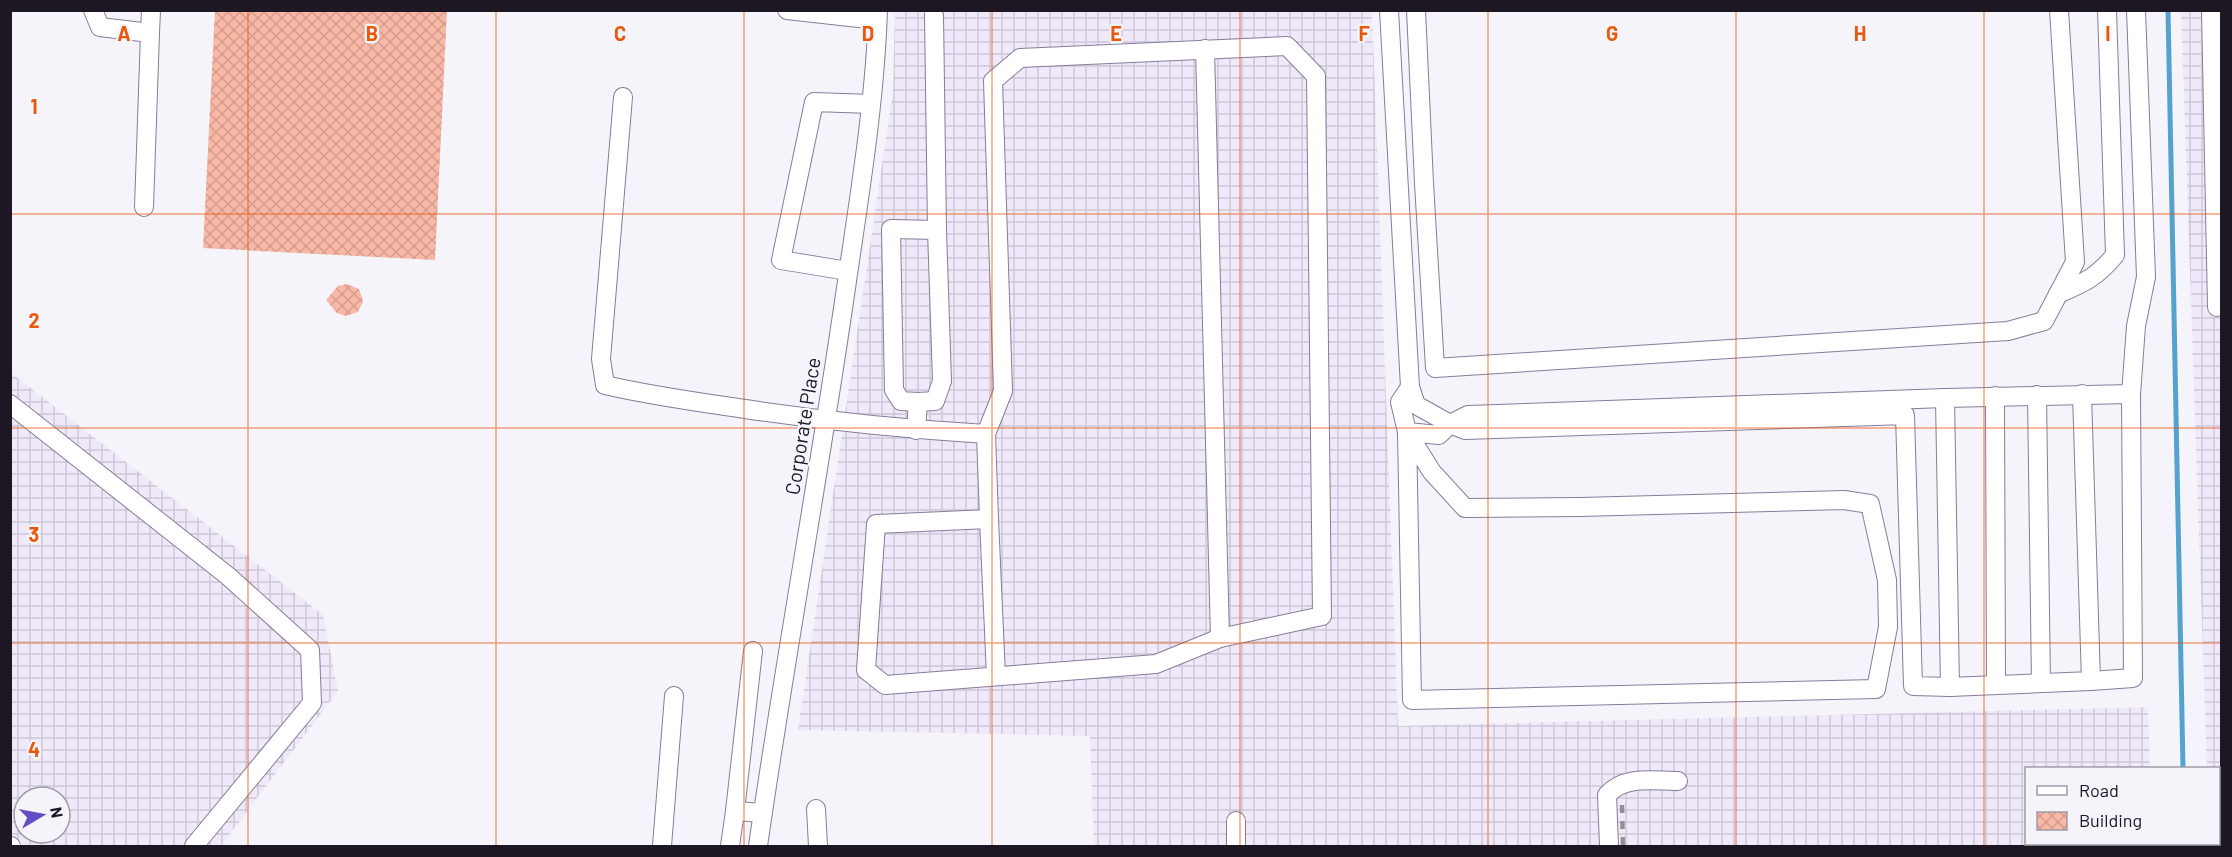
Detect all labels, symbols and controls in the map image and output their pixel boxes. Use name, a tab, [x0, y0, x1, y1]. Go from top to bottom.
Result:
text: A	[117, 21, 131, 45]
text: B	[366, 21, 378, 45]
text: C	[614, 21, 626, 45]
text: D	[862, 21, 874, 45]
text: E	[1110, 21, 1122, 45]
text: F	[1358, 21, 1370, 45]
text: G	[1606, 21, 1618, 45]
text: H	[1854, 21, 1866, 45]
text: I	[2105, 21, 2111, 45]
text: 1	[30, 94, 38, 118]
text: 2	[28, 308, 40, 332]
street label: Corporate Place	[779, 356, 825, 496]
text: 3	[29, 522, 39, 546]
text: 4	[28, 737, 40, 761]
legend	[2025, 767, 2220, 845]
text: Road	[2079, 779, 2119, 801]
north arrow	[12, 785, 72, 845]
text: N	[47, 805, 68, 819]
text: Building	[2079, 809, 2142, 831]

